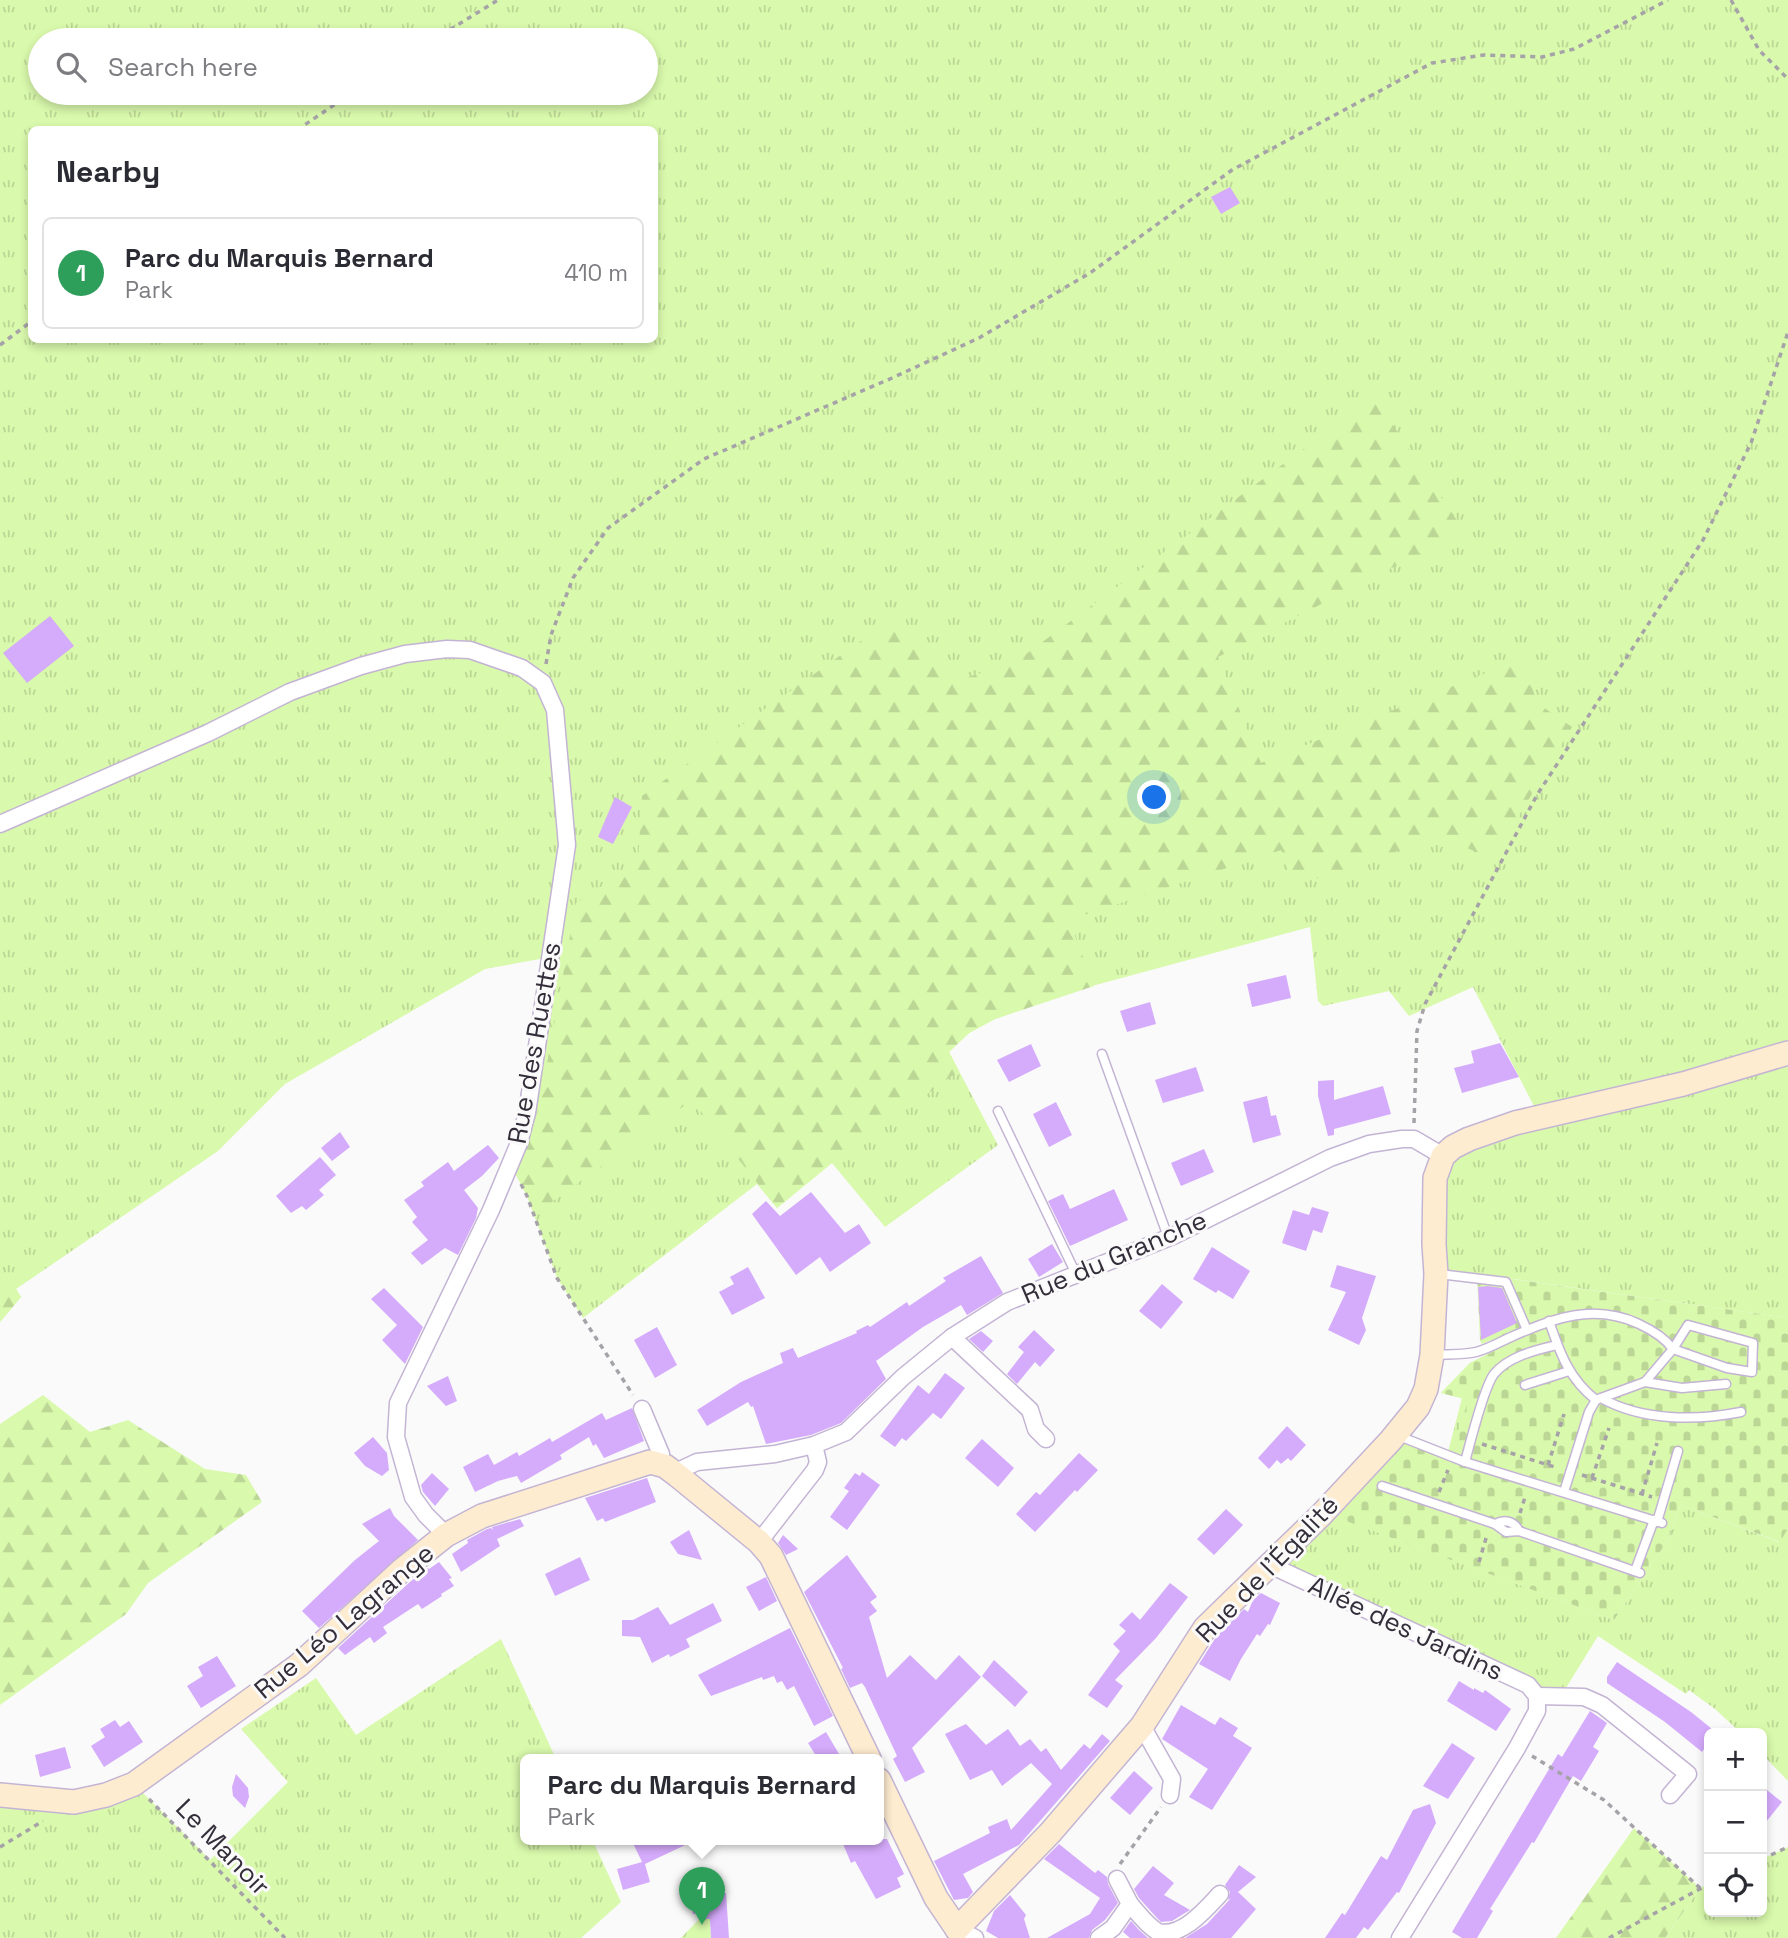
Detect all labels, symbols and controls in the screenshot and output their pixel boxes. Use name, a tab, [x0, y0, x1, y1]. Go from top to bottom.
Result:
search box	[28, 28, 658, 105]
icon: search	[52, 48, 90, 86]
text: Search here	[108, 50, 258, 84]
text: Nearby	[56, 152, 160, 191]
text: Parc du Marquis Bernard	[125, 241, 434, 275]
text: 1	[76, 258, 86, 288]
text: 410 m	[564, 258, 628, 288]
text: Park	[125, 275, 173, 305]
your location	[1137, 780, 1171, 814]
street label: Rue des Ruettes	[500, 940, 568, 1146]
street label: Rue du Granche	[1016, 1203, 1212, 1311]
street label: Rue de l'Égalité	[1188, 1488, 1346, 1650]
street label: Rue Léo Lagrange	[247, 1536, 441, 1706]
street label: Allée des Jardins	[1303, 1568, 1509, 1688]
map controls	[1704, 1728, 1767, 1917]
button: +	[1704, 1728, 1767, 1791]
popup	[520, 1754, 884, 1845]
text: Parc du Marquis Bernard	[548, 1768, 856, 1802]
street label: Le Manoir	[168, 1791, 278, 1903]
button: −	[1704, 1791, 1767, 1854]
text: Park	[548, 1802, 595, 1832]
button: locate	[1704, 1854, 1767, 1917]
pin: 1	[679, 1867, 725, 1925]

